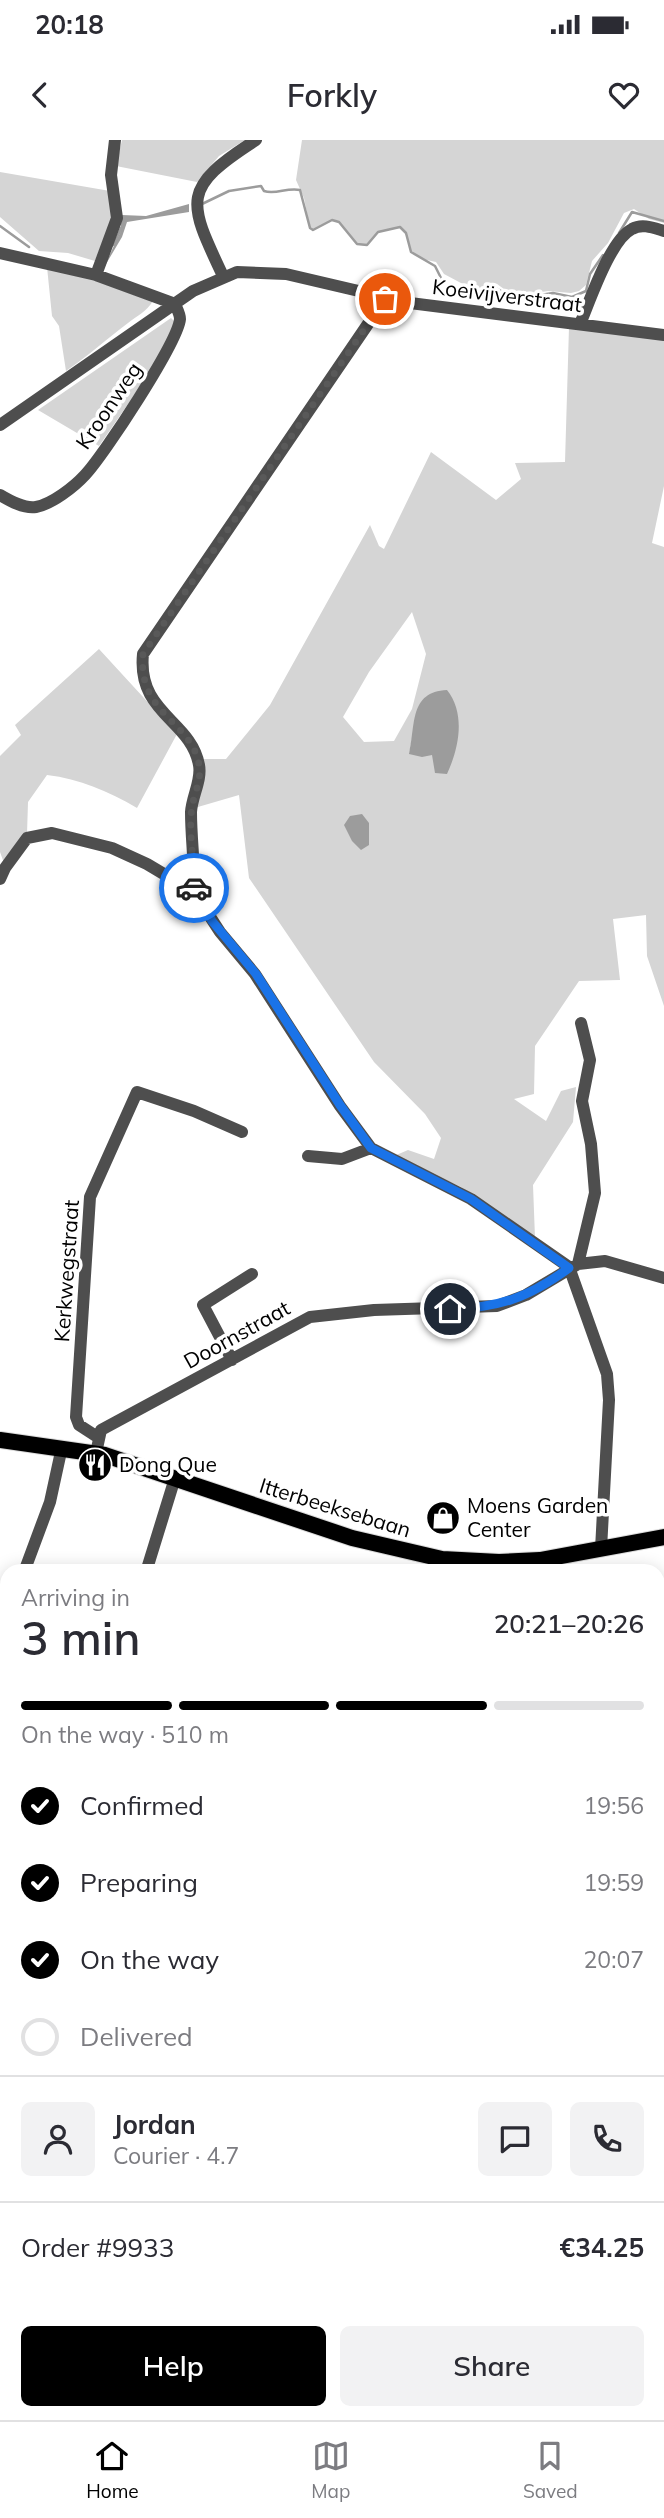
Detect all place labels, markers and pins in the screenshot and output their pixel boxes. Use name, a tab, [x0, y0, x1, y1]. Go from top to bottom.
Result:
pin	[355, 269, 415, 329]
pin	[420, 1279, 480, 1339]
restaurant icon: Dong Que	[76, 1446, 114, 1484]
place label: Dong Que	[119, 1451, 217, 1477]
place label: Moens Garden Center	[467, 1492, 608, 1542]
shop icon: Moens Garden Center	[424, 1499, 462, 1537]

